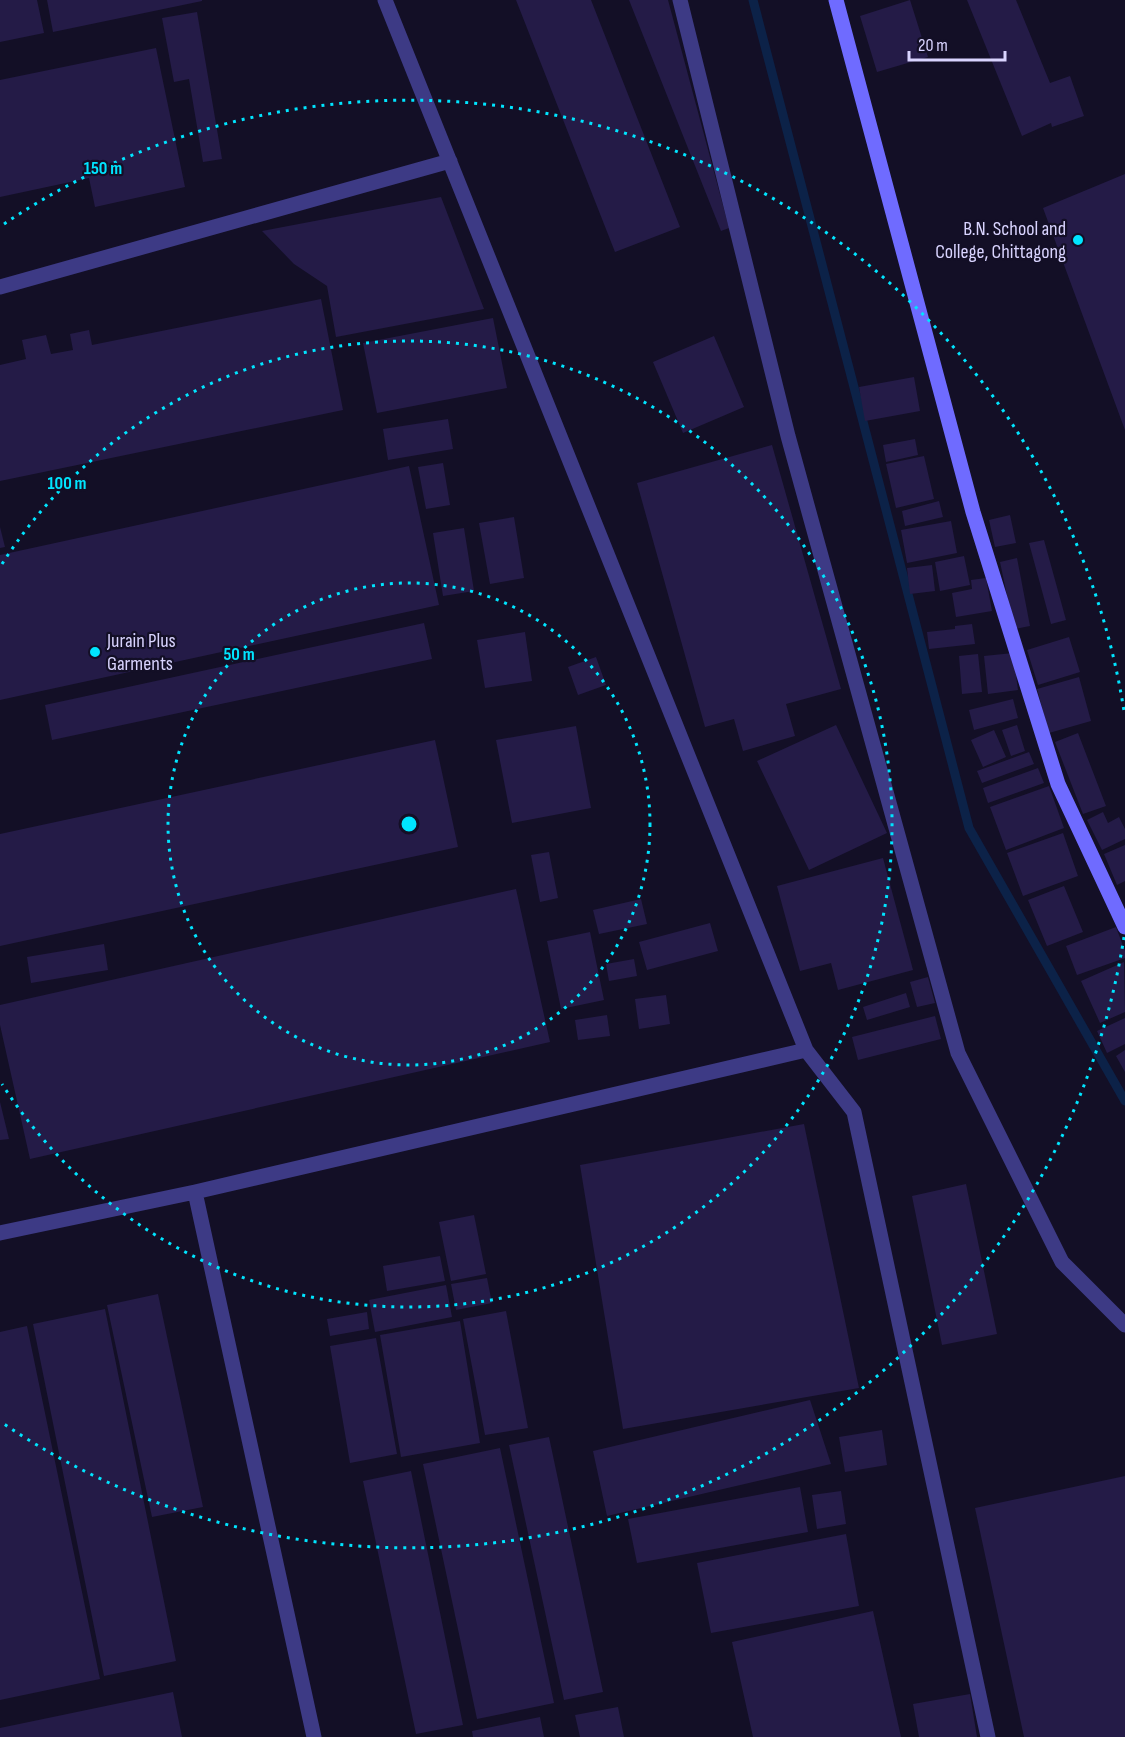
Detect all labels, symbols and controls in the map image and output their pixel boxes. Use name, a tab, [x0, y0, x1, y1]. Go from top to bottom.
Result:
scale bar	[909, 24, 1005, 62]
text: 20 m	[918, 35, 948, 56]
text: 150 m	[84, 158, 122, 179]
place label: B.N. School and College, Chittagong	[935, 217, 1066, 264]
marker: B.N. School and College, Chittagong	[1071, 233, 1085, 247]
text: 100 m	[48, 473, 87, 494]
place label: Jurain Plus Garments	[106, 629, 176, 676]
text: 50 m	[223, 644, 255, 665]
marker: Jurain Plus Garments	[88, 645, 102, 659]
centre of rings	[399, 814, 419, 834]

